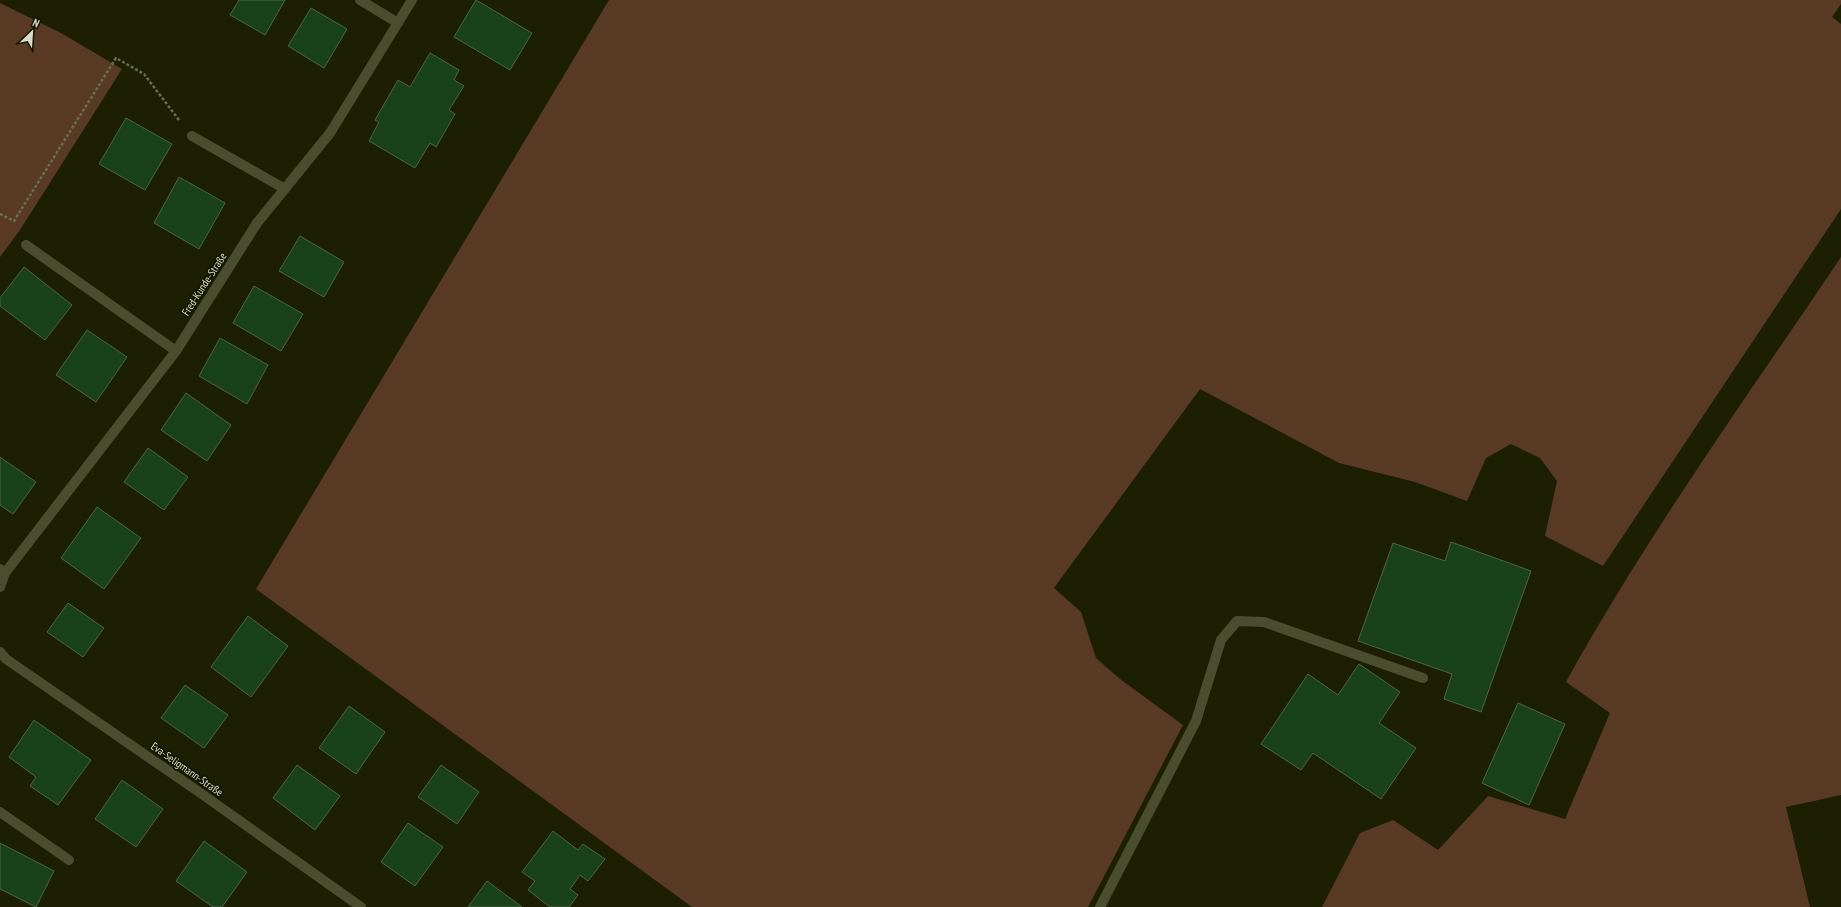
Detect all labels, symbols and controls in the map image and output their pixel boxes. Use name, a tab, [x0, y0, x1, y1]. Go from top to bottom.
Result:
north arrow	[12, 12, 52, 52]
text: N	[31, 15, 42, 31]
street label: Fred-Kunde-Straße	[178, 249, 230, 318]
street label: Eva-Seligmann-Straße	[148, 739, 226, 799]

